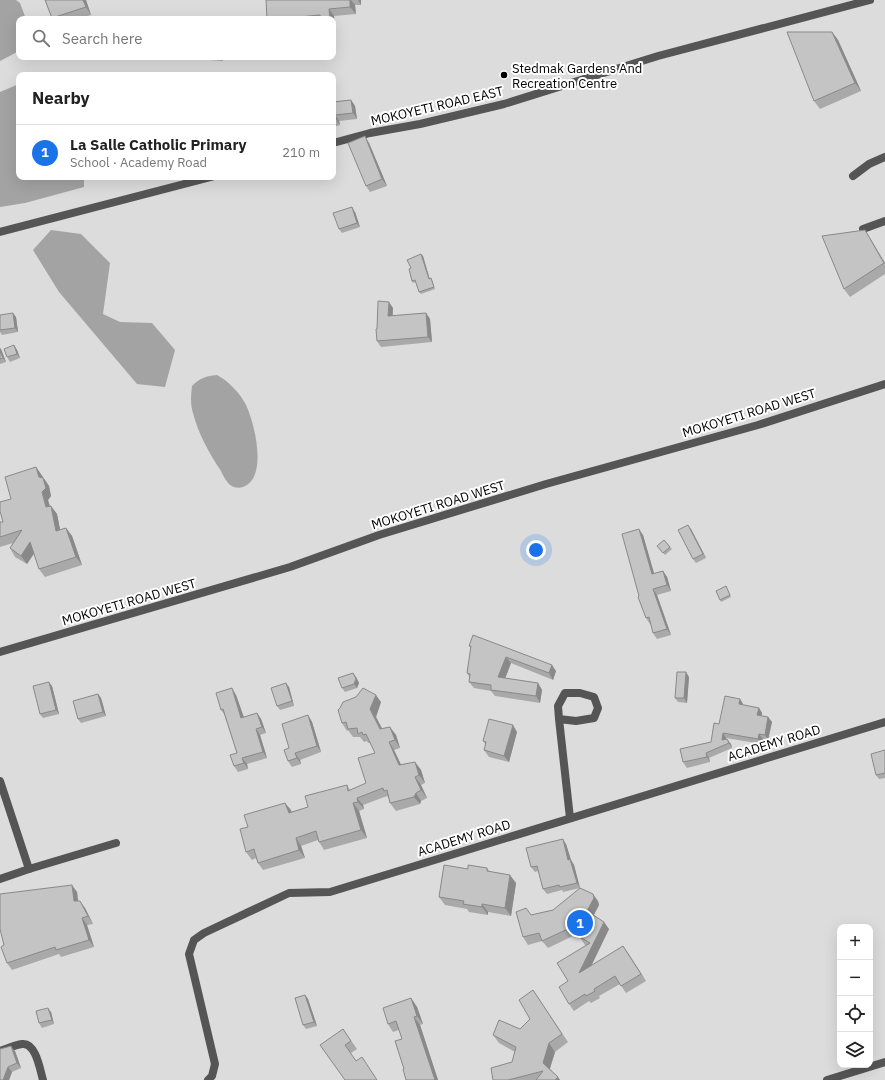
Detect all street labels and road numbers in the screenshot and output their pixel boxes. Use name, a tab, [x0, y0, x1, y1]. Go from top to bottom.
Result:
street label: MOKOYETI ROAD EAST	[369, 82, 505, 130]
street label: MOKOYETI ROAD WEST	[680, 384, 818, 441]
street label: MOKOYETI ROAD WEST	[369, 476, 507, 533]
street label: MOKOYETI ROAD WEST	[60, 575, 199, 629]
street label: ACADEMY ROAD	[725, 721, 823, 765]
street label: ACADEMY ROAD	[415, 816, 513, 860]

